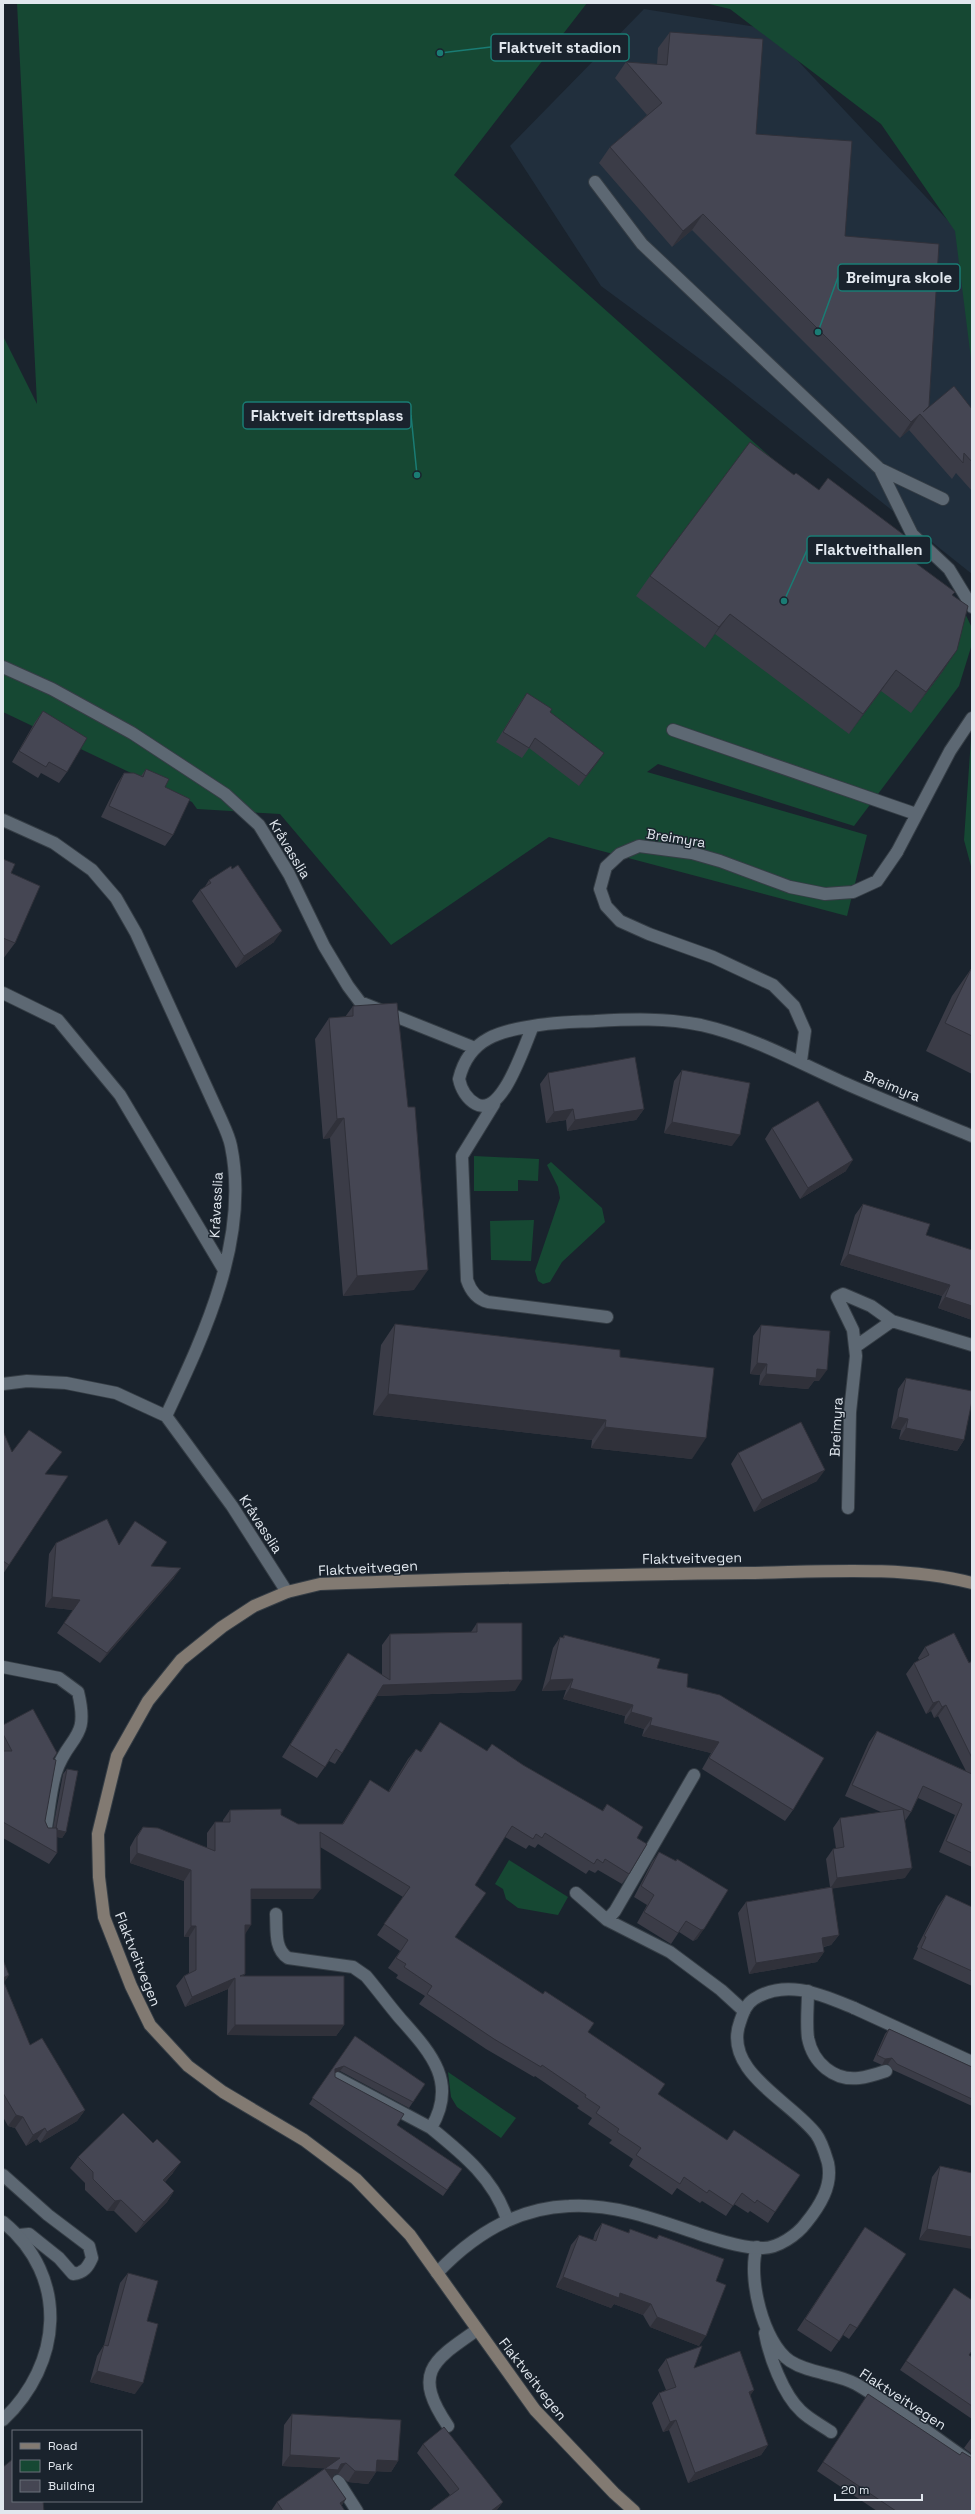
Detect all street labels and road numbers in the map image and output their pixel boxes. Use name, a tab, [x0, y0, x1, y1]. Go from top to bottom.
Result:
street label: Kråvasslia	[265, 816, 315, 882]
street label: Breimyra	[645, 824, 707, 852]
street label: Breimyra	[861, 1066, 923, 1106]
street label: Kråvasslia	[205, 1171, 227, 1239]
street label: Breimyra	[825, 1397, 847, 1457]
street label: Kråvasslia	[235, 1491, 287, 1557]
street label: Flaktveitvegen	[642, 1548, 742, 1568]
street label: Flaktveitvegen	[318, 1556, 418, 1580]
street label: Flaktveitvegen	[111, 1909, 165, 2009]
street label: Flaktveitvegen	[495, 2334, 571, 2424]
street label: Flaktveitvegen	[856, 2364, 950, 2434]

